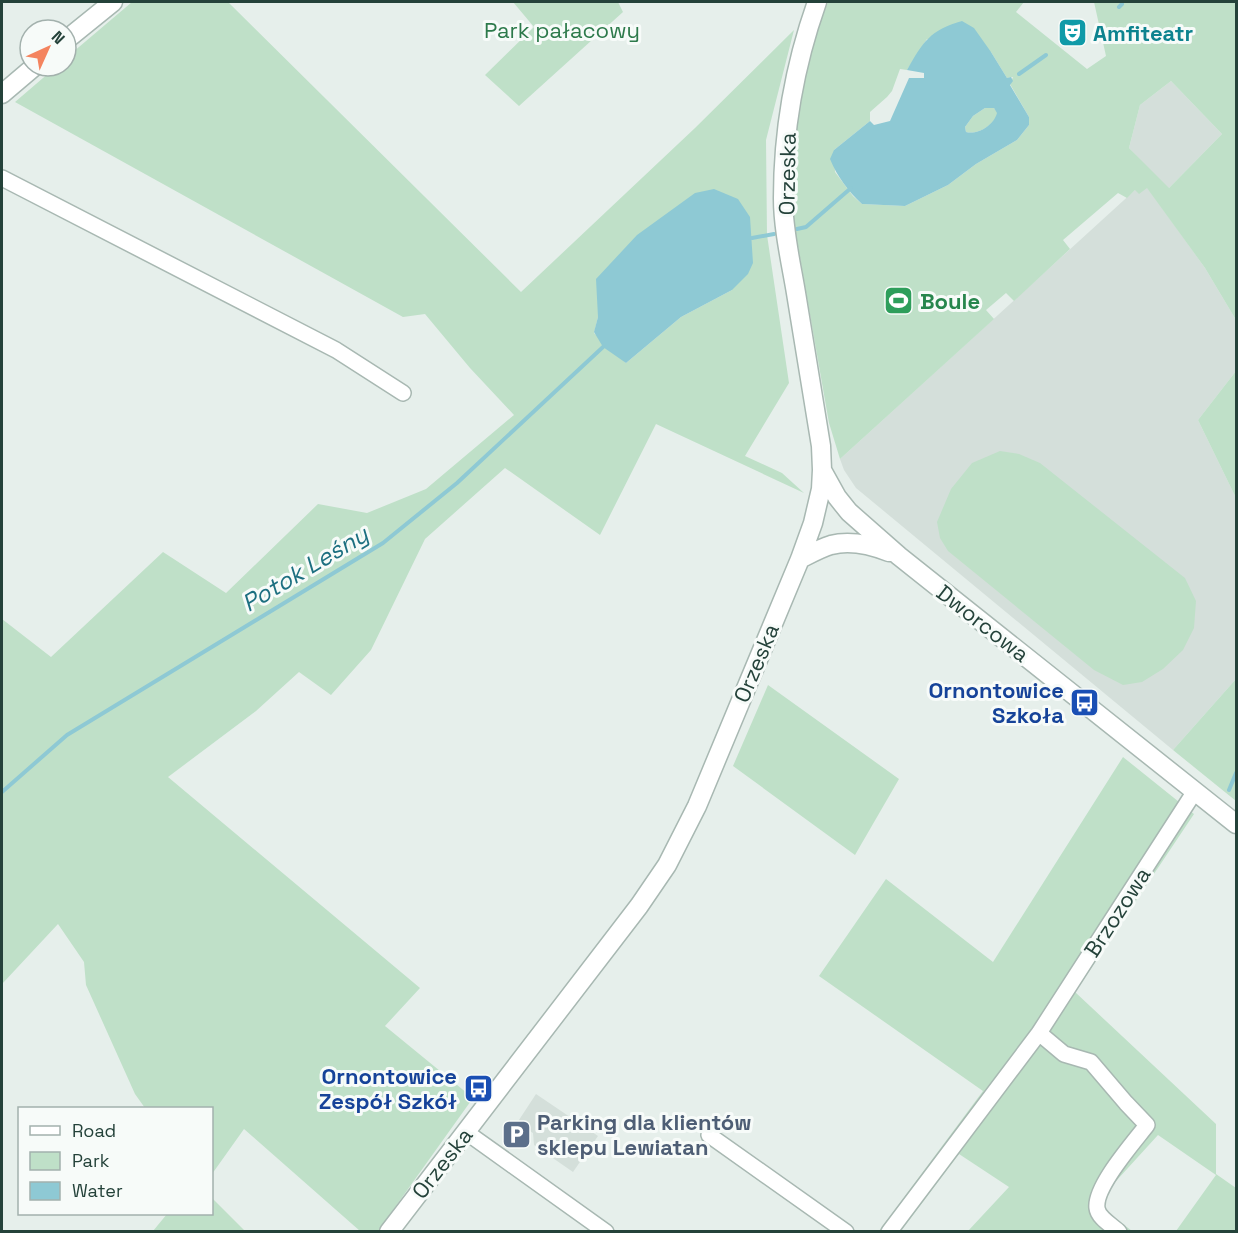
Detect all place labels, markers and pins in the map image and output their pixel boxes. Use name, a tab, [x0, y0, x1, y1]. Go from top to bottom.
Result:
theatre icon: Amfiteatr	[1056, 17, 1088, 49]
place label: Amfiteatr	[1093, 19, 1194, 47]
sports icon: Boule	[883, 285, 915, 317]
place label: Boule	[920, 287, 980, 315]
place label: Ornontowice Szkoła	[928, 676, 1064, 729]
bus stop icon: Ornontowice Szkoła	[1069, 687, 1101, 719]
place label: Ornontowice Zespół Szkół	[319, 1062, 457, 1115]
bus stop icon: Ornontowice Zespół Szkół	[462, 1073, 494, 1105]
place label: Parking dla klientów sklepu Lewiatan	[537, 1108, 751, 1161]
parking icon: Parking dla klientów sklepu Lewiatan	[500, 1119, 532, 1151]

